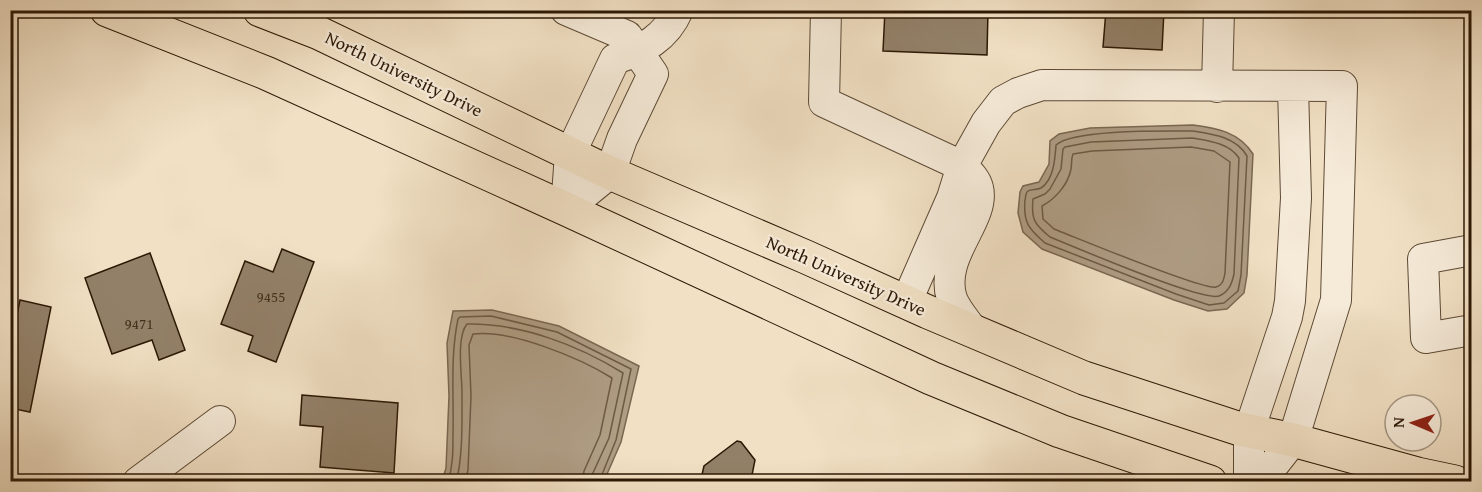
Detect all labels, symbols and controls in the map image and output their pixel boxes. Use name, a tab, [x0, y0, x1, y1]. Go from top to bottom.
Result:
street label: North University Drive	[321, 24, 487, 123]
street label: North University Drive	[762, 228, 930, 323]
house number: 9455	[257, 286, 285, 307]
house number: 9471	[125, 313, 153, 334]
north arrow	[1383, 393, 1443, 453]
text: N	[1386, 416, 1410, 428]

